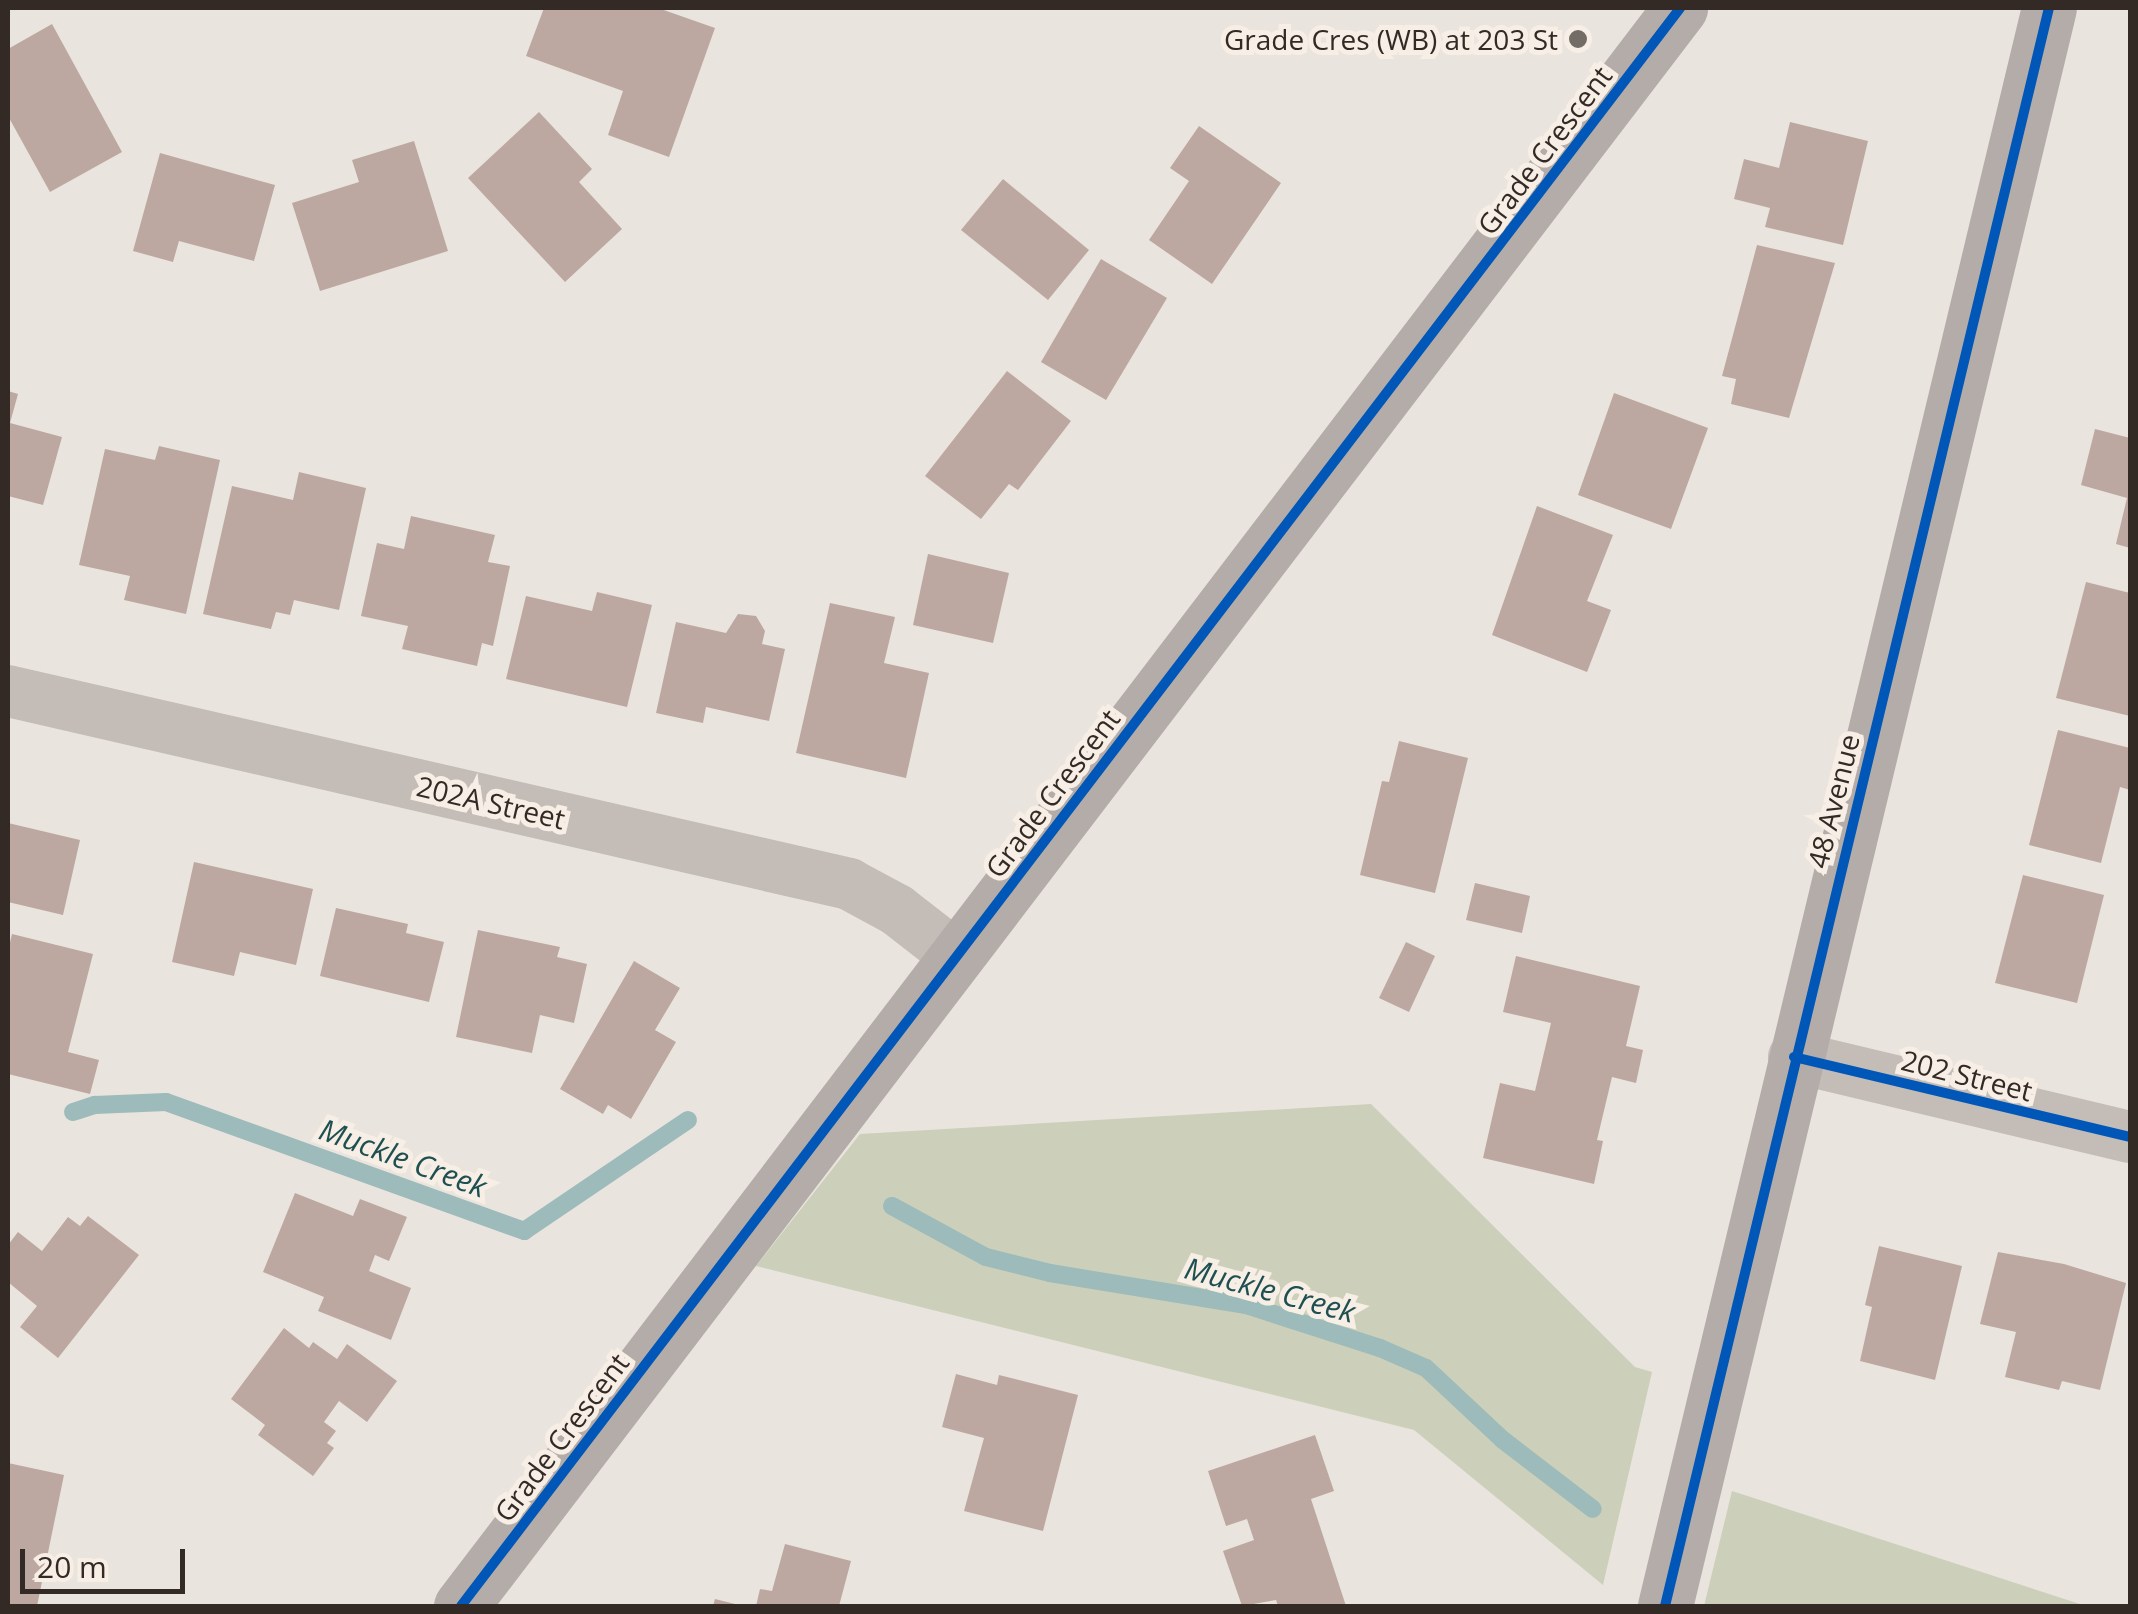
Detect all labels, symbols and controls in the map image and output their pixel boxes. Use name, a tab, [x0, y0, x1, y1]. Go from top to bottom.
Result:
place label: Grade Cres (WB) at 203 St	[1224, 22, 1558, 56]
marker: Grade Cres (WB) at 203 St	[1567, 28, 1589, 50]
street label: Grade Crescent	[1470, 59, 1618, 241]
street label: Grade Crescent	[978, 702, 1126, 884]
street label: 48 Avenue	[1800, 731, 1866, 871]
street label: 202A Street	[414, 769, 568, 835]
street label: 202 Street	[1898, 1043, 2036, 1107]
water label: Muckle Creek	[315, 1111, 491, 1205]
water label: Muckle Creek	[1181, 1250, 1359, 1330]
street label: Grade Crescent	[487, 1346, 635, 1528]
scale bar	[25, 1529, 190, 1591]
text: 20 m	[37, 1546, 107, 1587]

